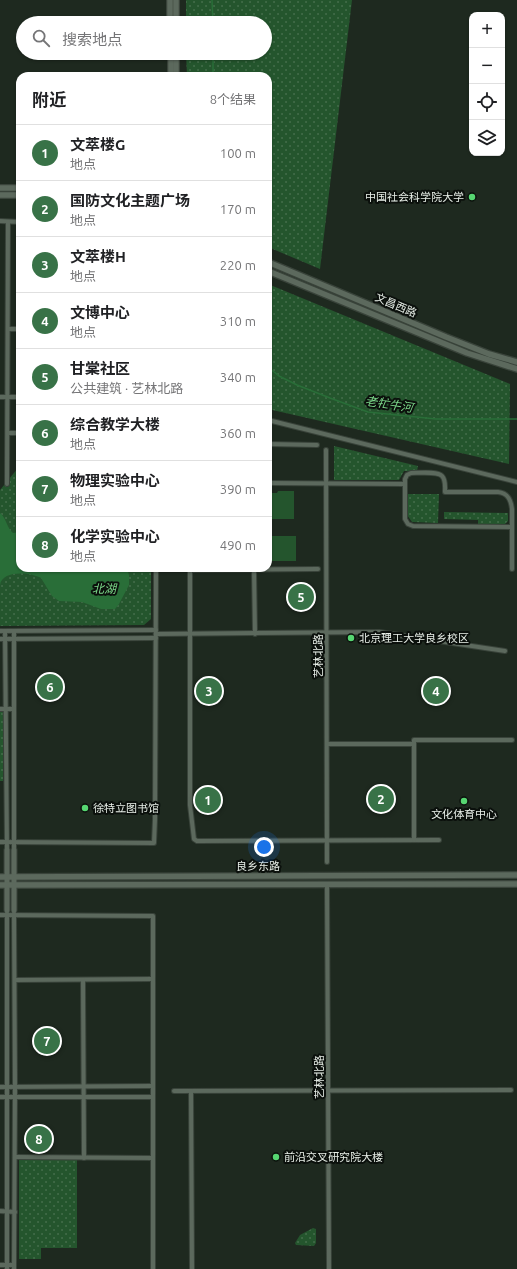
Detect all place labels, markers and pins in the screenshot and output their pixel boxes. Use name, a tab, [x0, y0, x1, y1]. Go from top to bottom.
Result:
place label: 中国社会科学院大学	[365, 191, 464, 203]
marker: 中国社会科学院大学	[467, 192, 477, 202]
pin: 5	[288, 582, 314, 612]
place label: 北京理工大学良乡校区	[359, 632, 469, 644]
marker: 北京理工大学良乡校区	[346, 633, 356, 643]
pin: 6	[37, 672, 63, 702]
pin: 3	[196, 676, 222, 706]
pin: 4	[423, 676, 449, 706]
pin: 2	[368, 784, 394, 814]
pin: 1	[195, 785, 221, 815]
marker: 文化体育中心	[459, 796, 469, 806]
place label: 徐特立图书馆	[93, 802, 159, 814]
marker: 徐特立图书馆	[80, 803, 90, 813]
place label: 文化体育中心	[431, 808, 497, 820]
pin: 7	[34, 1026, 60, 1056]
pin: 8	[26, 1124, 52, 1154]
place label: 前沿交叉研究院大楼	[284, 1151, 383, 1163]
marker: 前沿交叉研究院大楼	[271, 1152, 281, 1162]

